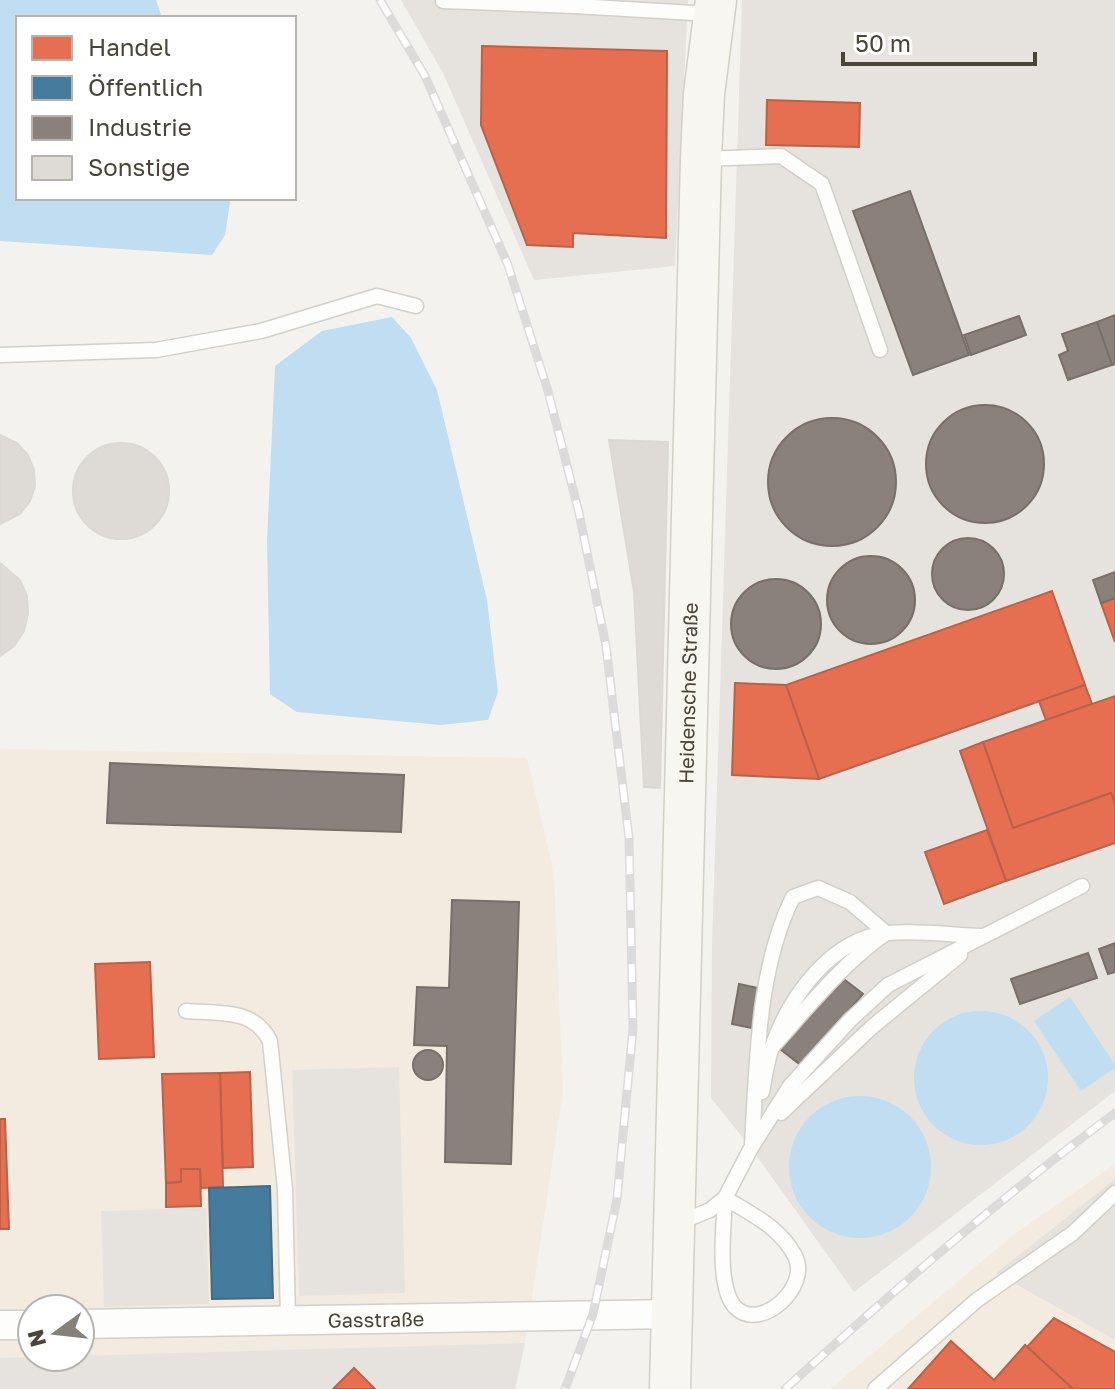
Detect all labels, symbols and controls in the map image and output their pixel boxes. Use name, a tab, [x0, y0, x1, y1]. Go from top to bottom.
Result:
legend	[16, 16, 296, 200]
scale bar	[843, 16, 1035, 66]
text: 50 m	[855, 28, 911, 57]
text: Handel	[88, 32, 171, 61]
text: Öffentlich	[88, 72, 203, 101]
text: Industrie	[88, 112, 192, 141]
text: Sonstige	[88, 152, 190, 181]
street label: Heidensche Straße	[673, 602, 702, 784]
north arrow	[16, 1293, 96, 1373]
street label: Gasstraße	[327, 1306, 425, 1332]
text: N	[21, 1327, 51, 1350]

